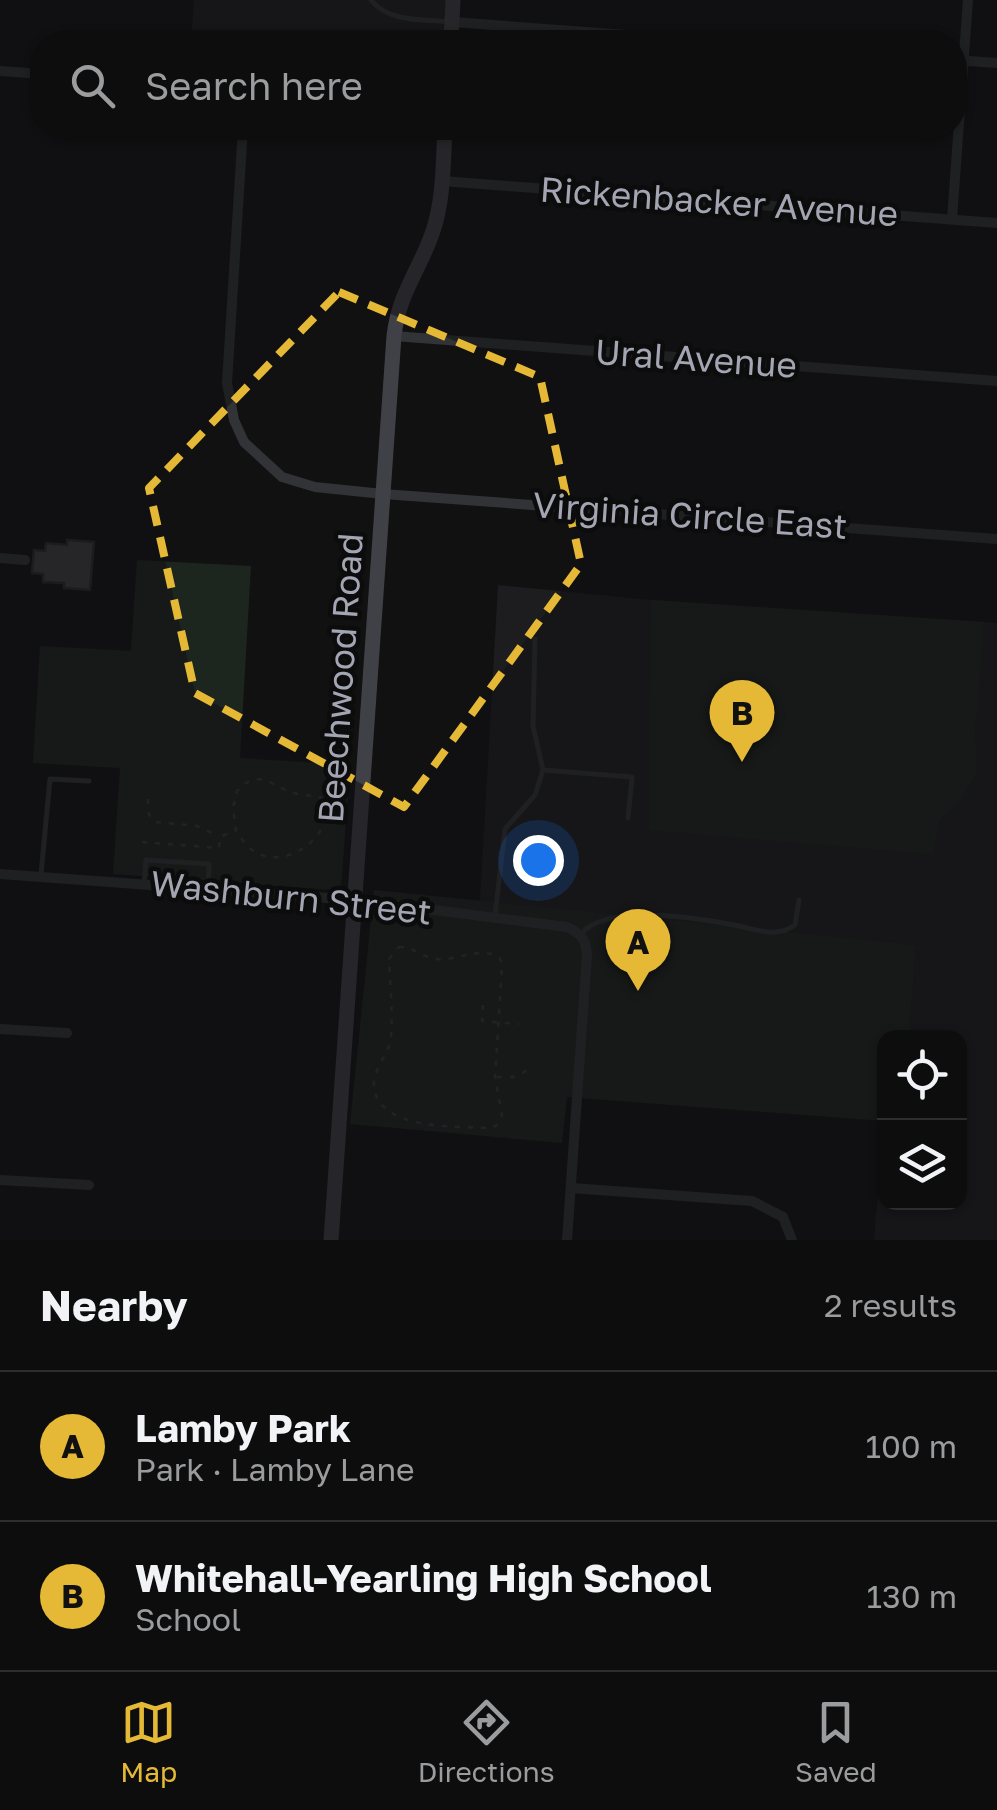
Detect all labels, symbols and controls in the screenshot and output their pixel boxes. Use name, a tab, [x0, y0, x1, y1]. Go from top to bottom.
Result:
search box	[30, 30, 967, 140]
icon: search	[65, 58, 120, 113]
text: Search here	[145, 63, 363, 108]
street label: Rickenbacker Avenue	[539, 168, 900, 234]
street label: Ural Avenue	[594, 330, 798, 386]
street label: Virginia Circle East	[531, 483, 849, 547]
street label: Beechwood Road	[309, 532, 371, 824]
pin: B	[710, 680, 774, 762]
your location	[513, 835, 564, 886]
street label: Washburn Street	[149, 861, 434, 933]
pin: A	[606, 908, 670, 991]
map controls	[877, 1030, 967, 1210]
button: locate	[877, 1030, 967, 1120]
button: layers	[877, 1120, 967, 1210]
text: Nearby	[40, 1280, 188, 1330]
text: 2 results	[824, 1286, 957, 1324]
text: Lamby Park	[135, 1405, 351, 1450]
text: A	[61, 1427, 84, 1465]
text: 100 m	[865, 1427, 957, 1465]
text: Park · Lamby Lane	[135, 1450, 415, 1488]
text: Whitehall-Yearling High School	[135, 1555, 712, 1600]
text: B	[61, 1577, 84, 1615]
text: 130 m	[867, 1577, 957, 1615]
text: School	[135, 1600, 241, 1638]
tab: Map	[120, 1695, 177, 1788]
tab: Directions	[418, 1695, 555, 1788]
tab: Saved	[795, 1695, 877, 1788]

